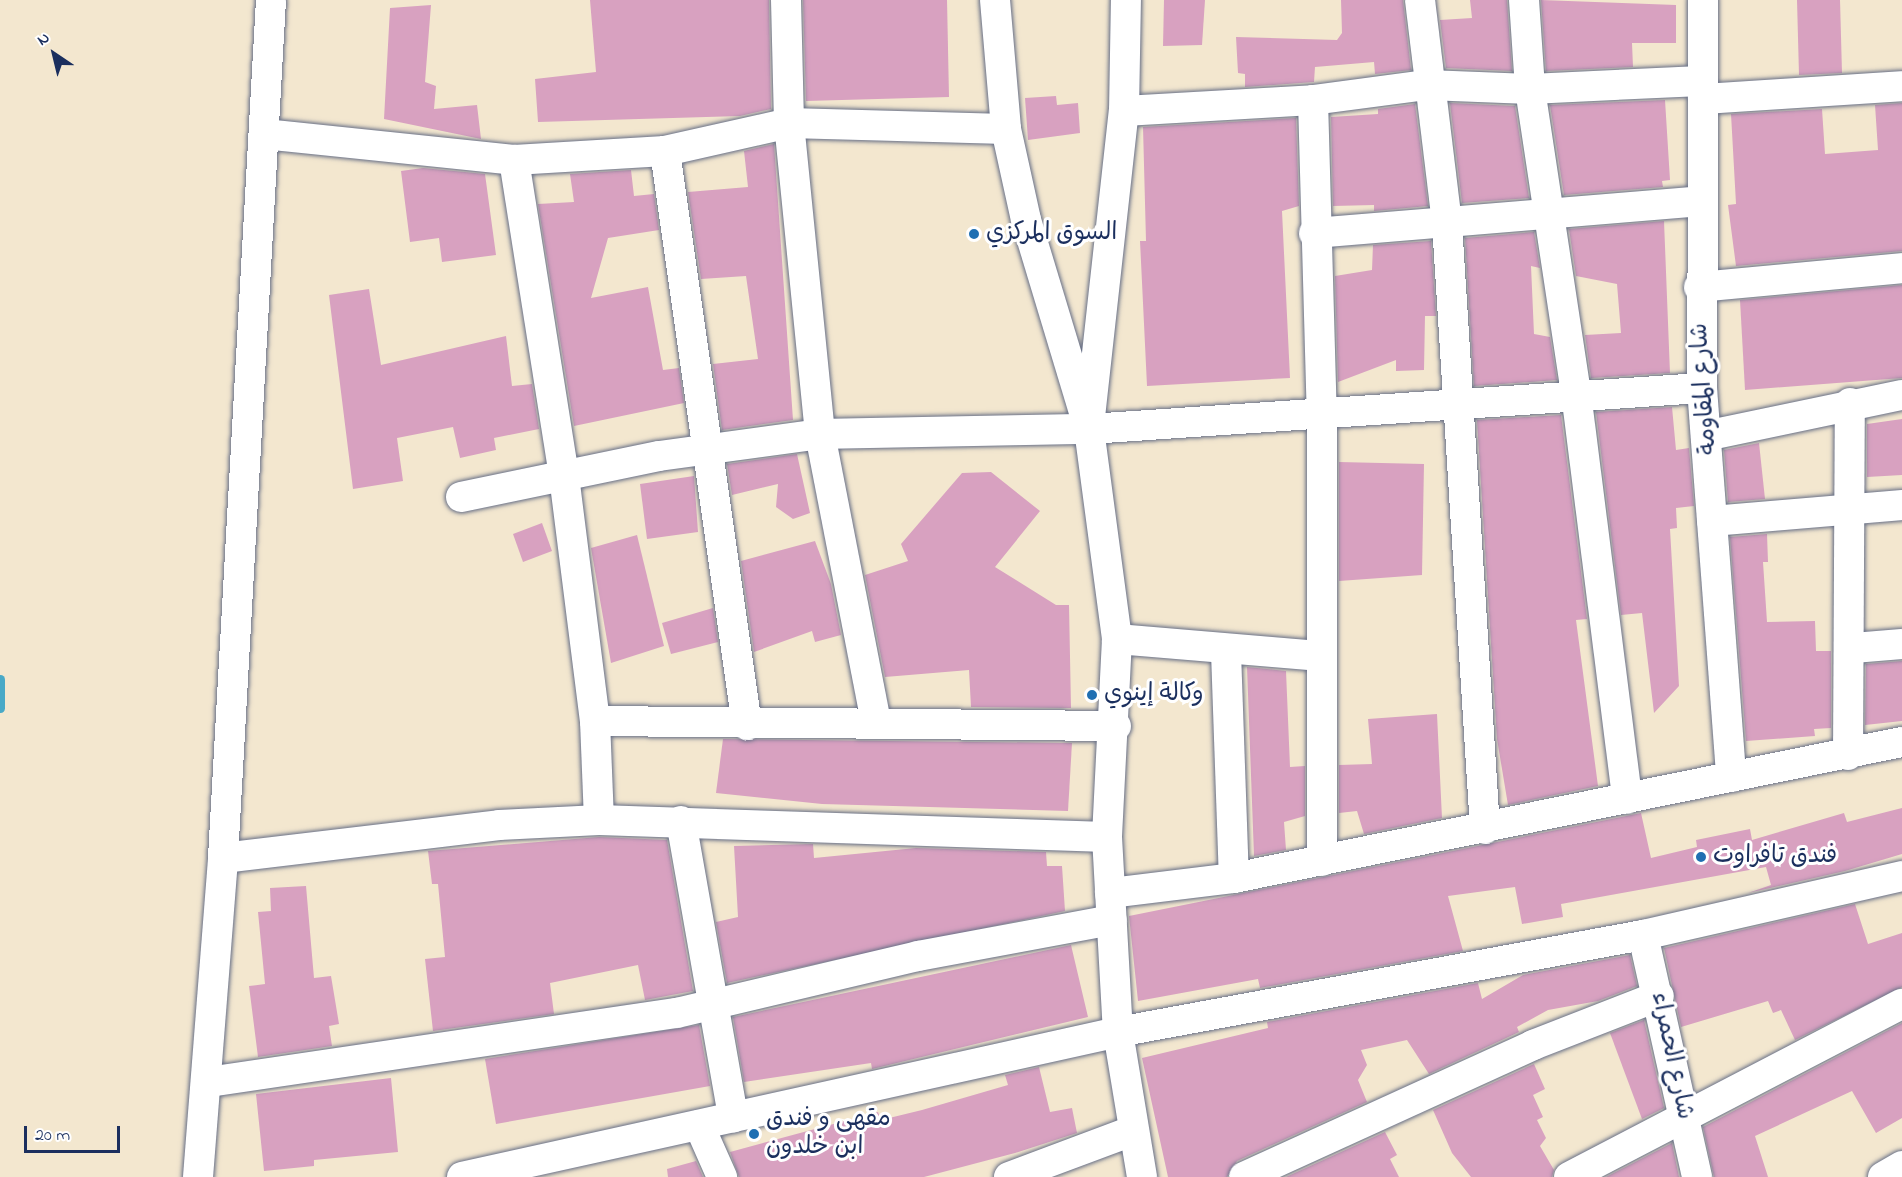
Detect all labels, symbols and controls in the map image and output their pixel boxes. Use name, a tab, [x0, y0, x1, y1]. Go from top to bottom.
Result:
north arrow	[24, 24, 84, 84]
text: N	[32, 26, 55, 52]
place label: السوق المركزي	[986, 220, 1117, 248]
marker: السوق المركزي	[967, 227, 981, 241]
street label: شارع المقاومة	[1686, 322, 1724, 456]
place label: وكالة إينوي	[1104, 681, 1203, 709]
marker: وكالة إينوي	[1085, 688, 1099, 702]
place label: فندق تافراوت	[1713, 843, 1837, 871]
marker: فندق تافراوت	[1694, 850, 1708, 864]
street label: شارع الحمراء	[1643, 990, 1699, 1122]
place label: مقهى و فندق ابن خلدون	[766, 1106, 891, 1162]
scale bar	[27, 1114, 123, 1152]
text: 20 m	[35, 1123, 70, 1149]
marker: مقهى و فندق ابن خلدون	[747, 1127, 761, 1141]

